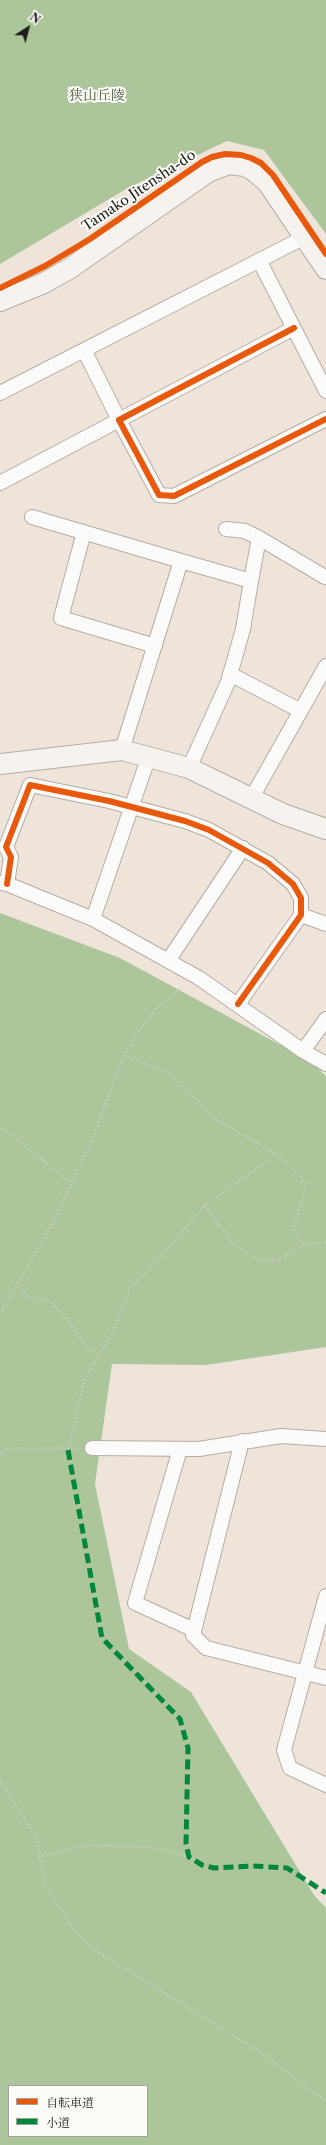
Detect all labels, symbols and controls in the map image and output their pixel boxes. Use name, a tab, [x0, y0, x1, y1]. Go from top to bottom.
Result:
north arrow	[8, 8, 48, 48]
text: N	[27, 10, 43, 27]
park label: 狭山丘陵	[69, 88, 125, 104]
street label: Tamako Jitensha-do	[79, 147, 199, 235]
legend	[8, 2085, 148, 2137]
text: 自転車道	[46, 2095, 94, 2110]
text: 小道	[46, 2115, 70, 2130]

